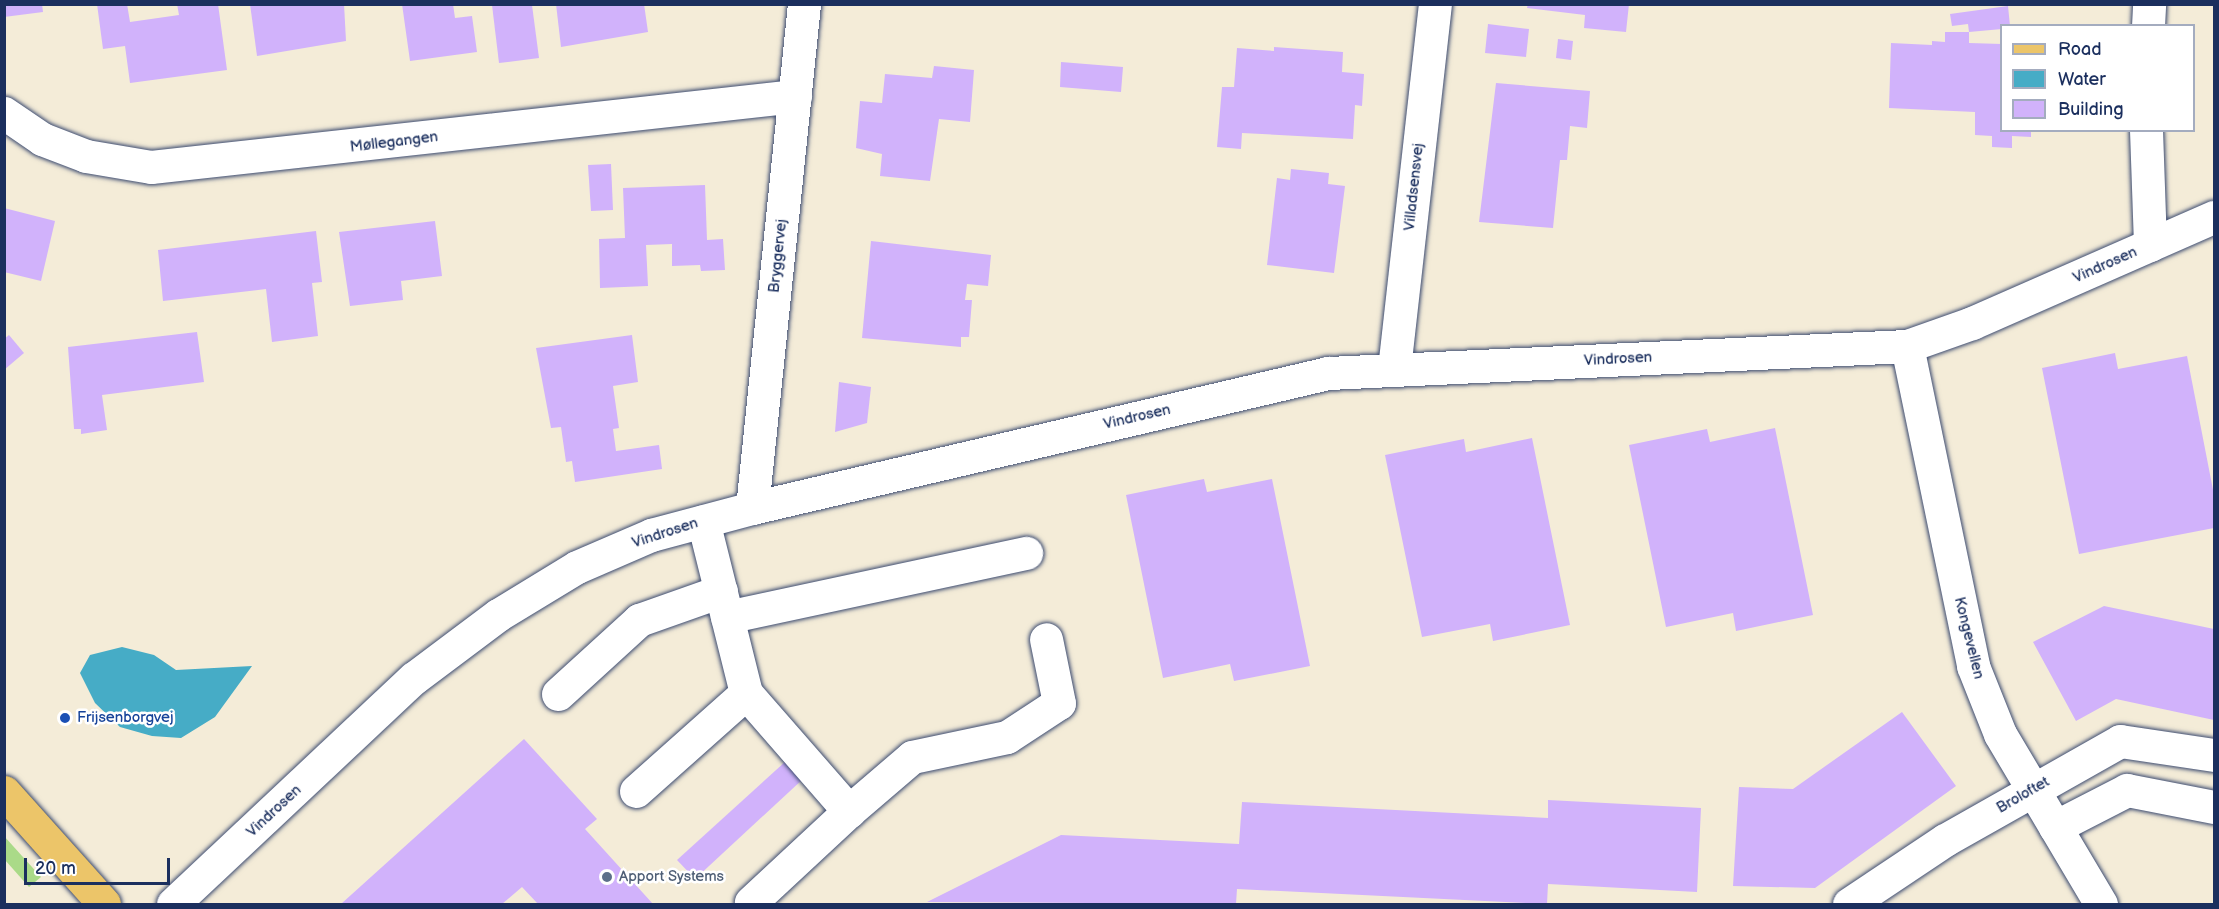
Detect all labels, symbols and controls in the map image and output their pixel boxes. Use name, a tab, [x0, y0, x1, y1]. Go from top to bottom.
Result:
legend	[2000, 24, 2195, 132]
text: Road	[2058, 39, 2102, 60]
text: Water	[2058, 69, 2106, 90]
text: Building	[2058, 99, 2124, 120]
street label: Møllegangen	[349, 128, 439, 156]
street label: Villadsensvej	[1400, 142, 1428, 232]
street label: Bryggervej	[765, 218, 791, 294]
street label: Vindrosen	[2070, 243, 2140, 287]
street label: Vindrosen	[1583, 348, 1653, 370]
street label: Vindrosen	[1102, 401, 1172, 433]
street label: Vindrosen	[630, 514, 700, 552]
street label: Kongevellen	[1950, 595, 1988, 681]
place label: Frijsenborgvej	[77, 709, 174, 727]
marker: Frijsenborgvej	[58, 711, 72, 725]
street label: Broloftet	[1993, 773, 2053, 817]
street label: Vindrosen	[243, 781, 305, 841]
scale bar	[27, 846, 172, 884]
text: 20 m	[35, 858, 76, 879]
place label: Apport Systems	[619, 868, 724, 886]
marker: Apport Systems	[600, 870, 614, 884]

